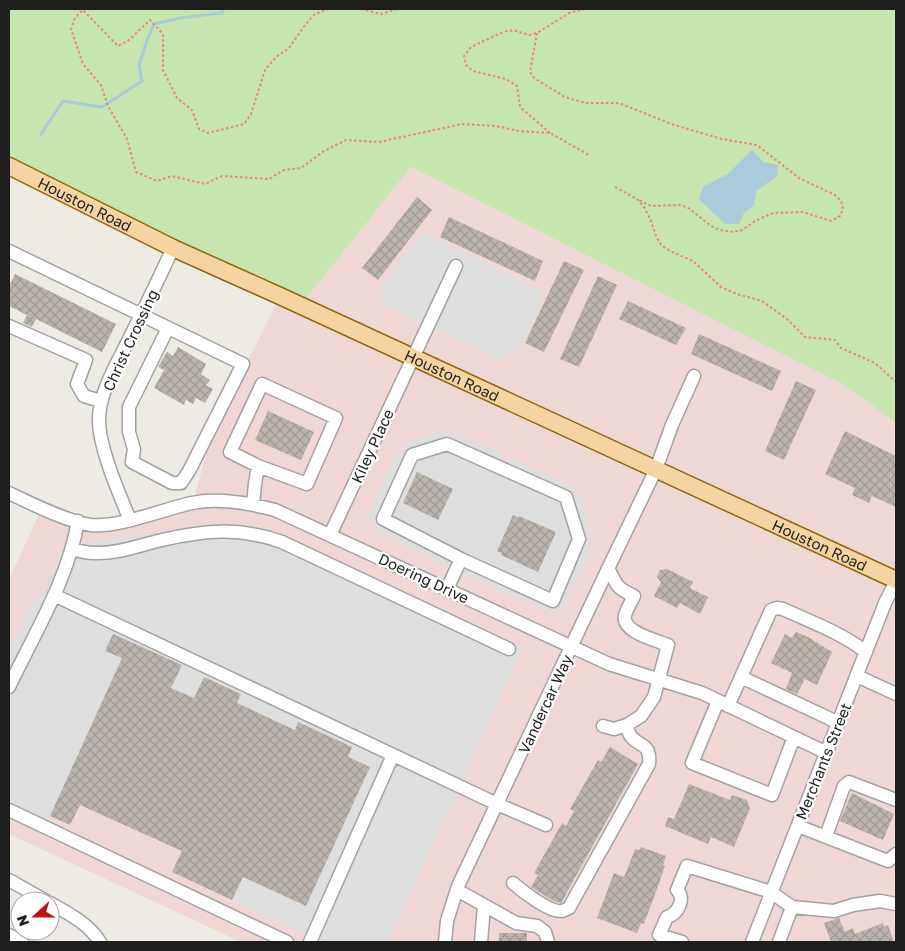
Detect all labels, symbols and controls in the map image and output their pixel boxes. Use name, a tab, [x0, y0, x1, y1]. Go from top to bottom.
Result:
street label: Houston Road	[35, 173, 135, 235]
street label: Christ Crossing	[99, 286, 161, 394]
street label: Houston Road	[402, 346, 502, 405]
street label: Kiley Place	[347, 406, 397, 486]
street label: Houston Road	[770, 515, 870, 574]
street label: Doering Drive	[376, 549, 472, 607]
street label: Vandercar Way	[514, 651, 576, 756]
street label: Merchants Street	[791, 700, 855, 822]
north arrow	[10, 891, 60, 941]
text: N	[13, 913, 32, 929]

